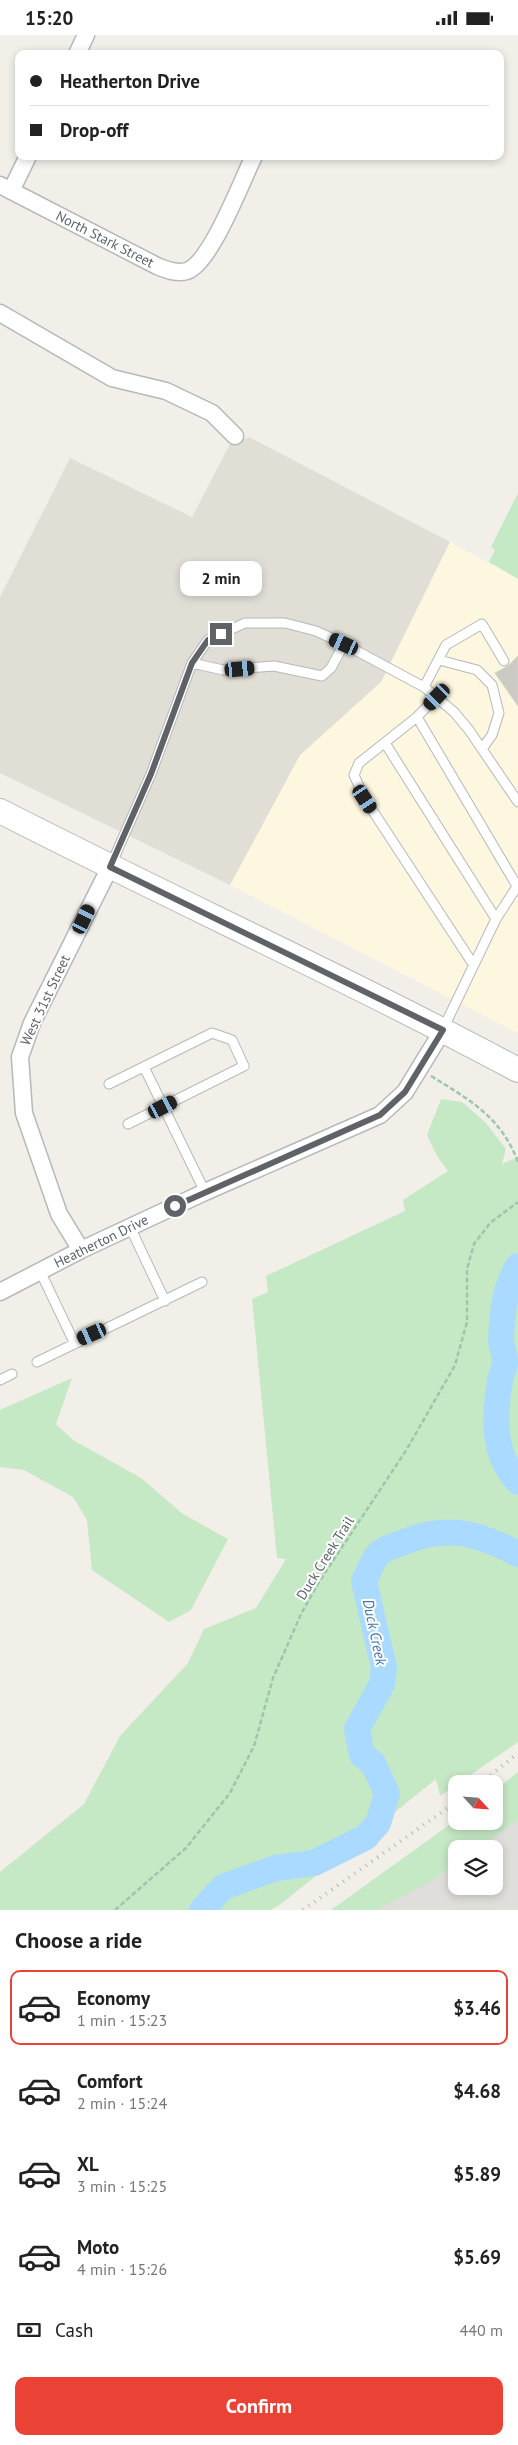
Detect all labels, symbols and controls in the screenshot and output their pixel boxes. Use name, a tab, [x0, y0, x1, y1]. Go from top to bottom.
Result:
text: 15:20	[25, 6, 73, 30]
text: Heatherton Drive	[60, 69, 200, 93]
text: Drop-off	[60, 118, 128, 142]
street label: North Stark Street	[53, 206, 157, 272]
callout: 2 min	[180, 561, 262, 597]
text: 2 min	[201, 568, 241, 588]
route end	[210, 623, 232, 645]
car	[327, 631, 360, 657]
car	[224, 660, 255, 678]
car	[421, 681, 452, 713]
car	[350, 782, 379, 816]
car	[70, 902, 97, 936]
street label: West 31st Street	[16, 952, 74, 1048]
car	[146, 1094, 179, 1120]
route start	[164, 1195, 186, 1217]
street label: Heatherton Drive	[51, 1210, 151, 1272]
car	[75, 1321, 108, 1347]
street label: Duck Creek Trail	[292, 1513, 358, 1603]
water label: Duck Creek	[359, 1597, 392, 1668]
north arrow	[448, 1775, 502, 1830]
map controls	[448, 1775, 503, 1895]
button: layers	[448, 1840, 503, 1895]
text: Choose a ride	[15, 1926, 142, 1954]
icon: car	[17, 1985, 62, 2030]
text: Economy	[77, 1986, 150, 2010]
text: $3.46	[453, 1996, 501, 2020]
text: 1 min · 15:23	[77, 2010, 167, 2030]
icon: car	[17, 2068, 62, 2113]
text: Comfort	[77, 2069, 143, 2093]
text: $4.68	[453, 2079, 501, 2103]
text: 2 min · 15:24	[77, 2093, 167, 2113]
icon: car	[17, 2151, 62, 2196]
text: XL	[77, 2152, 99, 2176]
text: $5.89	[453, 2162, 501, 2186]
text: 3 min · 15:25	[77, 2176, 167, 2196]
icon: car	[17, 2234, 62, 2279]
text: Moto	[77, 2235, 119, 2259]
text: $5.69	[453, 2245, 501, 2269]
text: 4 min · 15:26	[77, 2259, 167, 2279]
icon: cash	[15, 2316, 43, 2344]
text: Cash	[55, 2318, 93, 2342]
text: 440 m	[460, 2320, 503, 2340]
button: Confirm	[15, 2377, 503, 2435]

